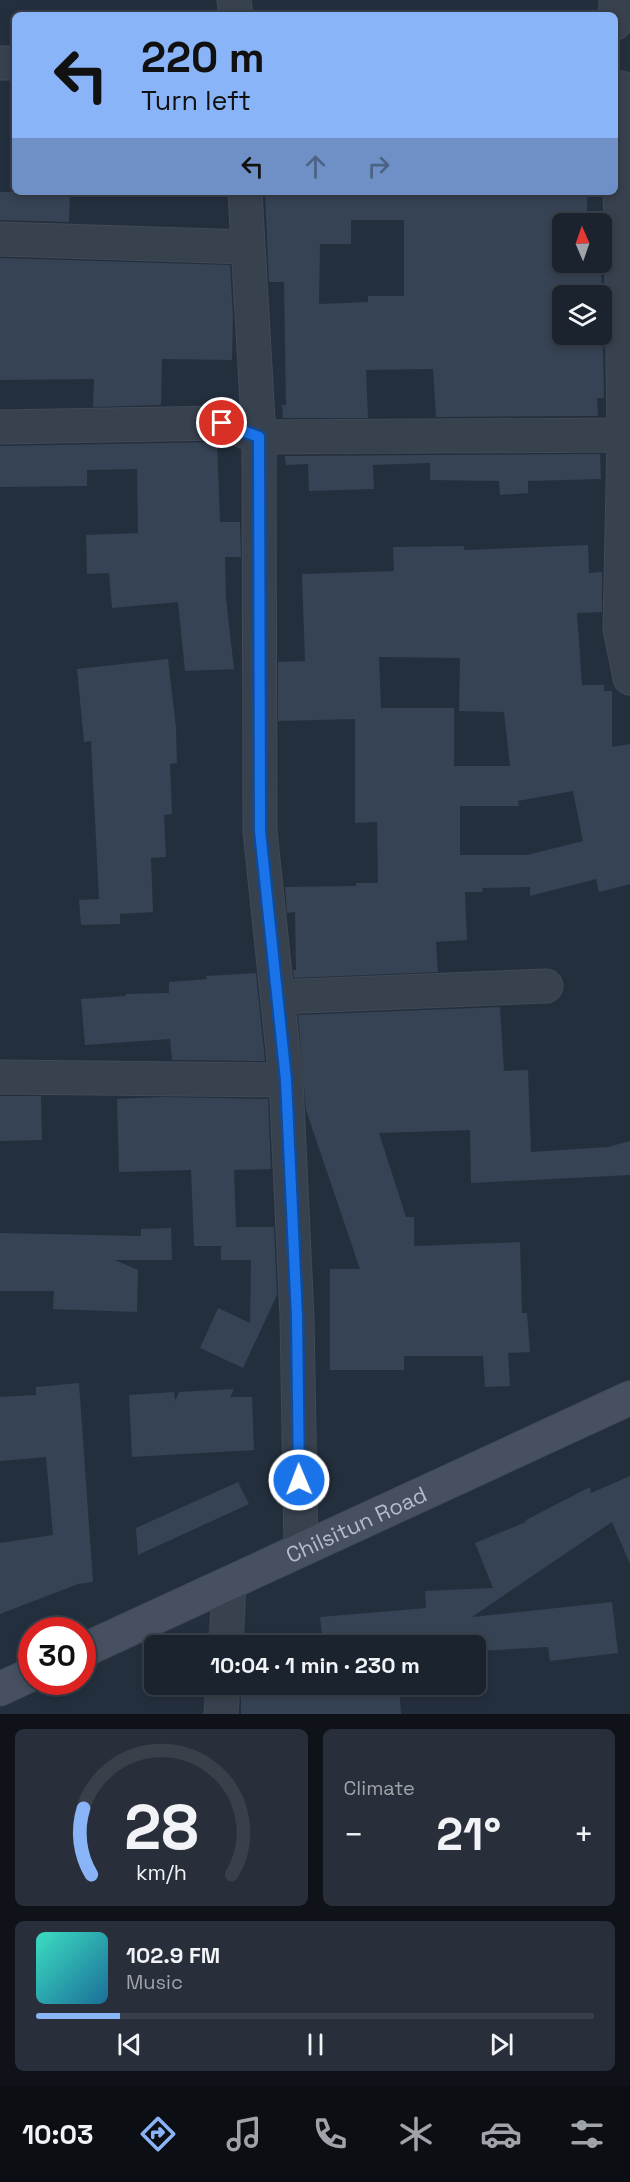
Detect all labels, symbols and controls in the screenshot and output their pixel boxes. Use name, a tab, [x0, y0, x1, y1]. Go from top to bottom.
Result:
text: 220 m	[141, 31, 265, 84]
icon: left	[42, 36, 120, 114]
text: Turn left	[141, 83, 251, 118]
icon: left	[236, 150, 269, 183]
icon: ahead	[299, 150, 332, 183]
icon: right	[362, 150, 395, 183]
north arrow	[552, 213, 612, 273]
map controls	[552, 213, 612, 345]
button: layers	[552, 285, 612, 345]
pin	[196, 397, 247, 448]
icon: arrive	[205, 406, 238, 439]
position arrow	[267, 1448, 331, 1512]
street label: Chilsitun Road	[281, 1480, 431, 1569]
speed limit sign: 30	[18, 1617, 96, 1695]
text: 10:04 · 1 min · 230 m	[210, 1651, 420, 1679]
text: Climate	[344, 1775, 415, 1801]
text: 28	[124, 1788, 198, 1867]
text: 21°	[436, 1806, 501, 1863]
text: −	[344, 1814, 364, 1856]
text: +	[574, 1814, 594, 1856]
text: km/h	[136, 1859, 187, 1886]
text: 102.9 FM	[126, 1941, 220, 1969]
text: Music	[126, 1969, 183, 1995]
icon: previous	[113, 2028, 146, 2061]
icon: pause	[299, 2028, 332, 2061]
icon: next	[485, 2028, 518, 2061]
icon: directions	[137, 2113, 179, 2155]
icon: music	[223, 2113, 265, 2155]
icon: phone	[309, 2113, 351, 2155]
icon: climate	[395, 2113, 437, 2155]
icon: car	[480, 2113, 522, 2155]
icon: filters	[566, 2113, 608, 2155]
text: 10:03	[22, 2117, 94, 2152]

